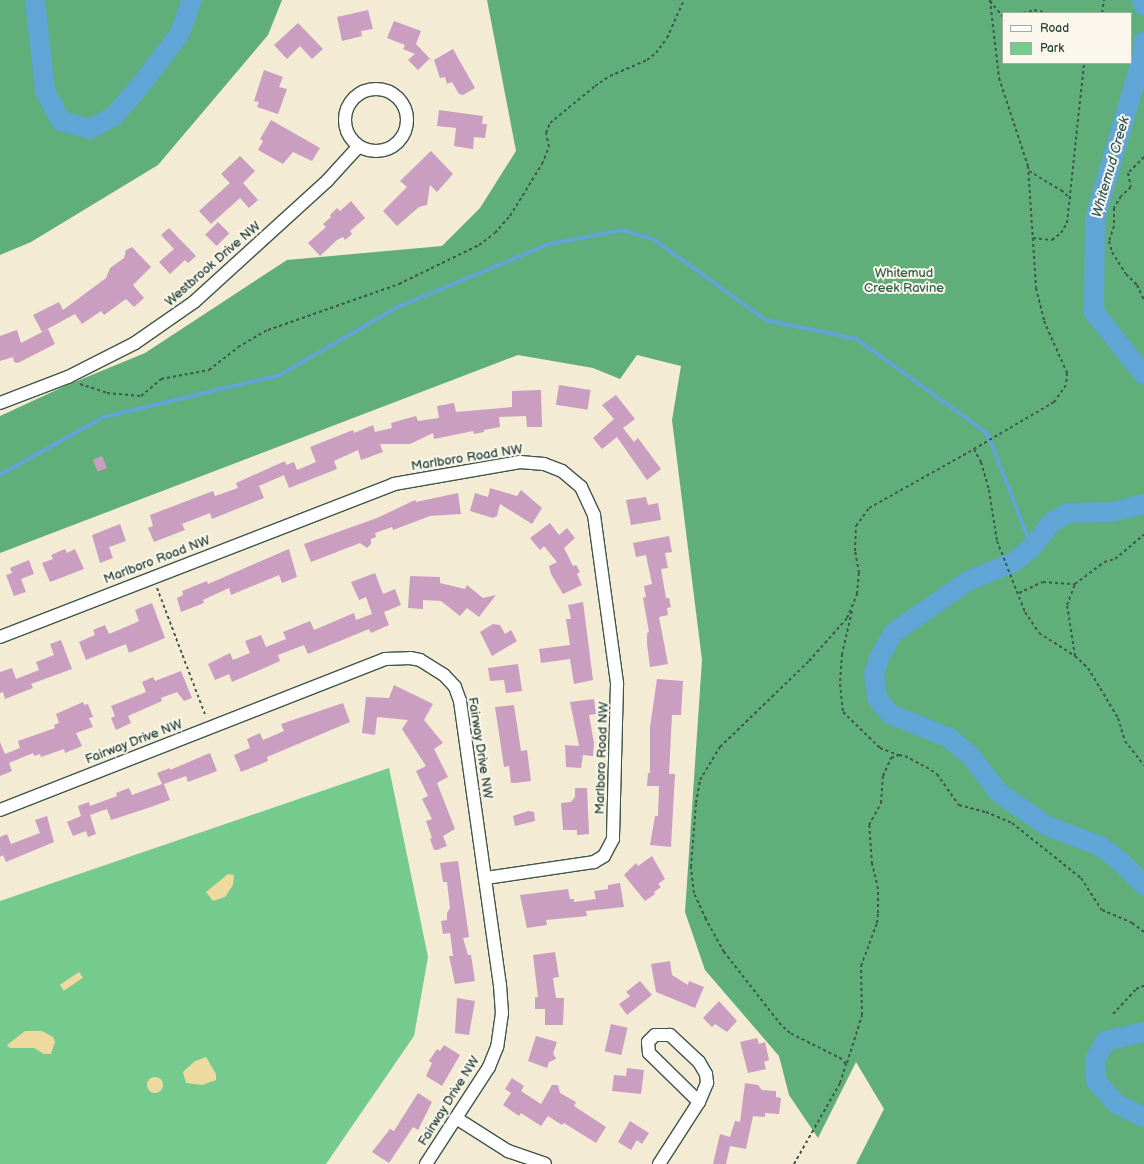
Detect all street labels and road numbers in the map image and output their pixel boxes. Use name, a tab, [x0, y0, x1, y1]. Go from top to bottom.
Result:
street label: Westbrook Drive NW	[162, 218, 264, 310]
street label: Marlboro Road NW	[410, 441, 524, 475]
street label: Marlboro Road NW	[102, 532, 212, 588]
street label: Fairway Drive NW	[464, 696, 496, 800]
street label: Marlboro Road NW	[592, 701, 612, 815]
street label: Fairway Drive NW	[83, 716, 185, 768]
street label: Fairway Drive NW	[415, 1053, 483, 1149]

